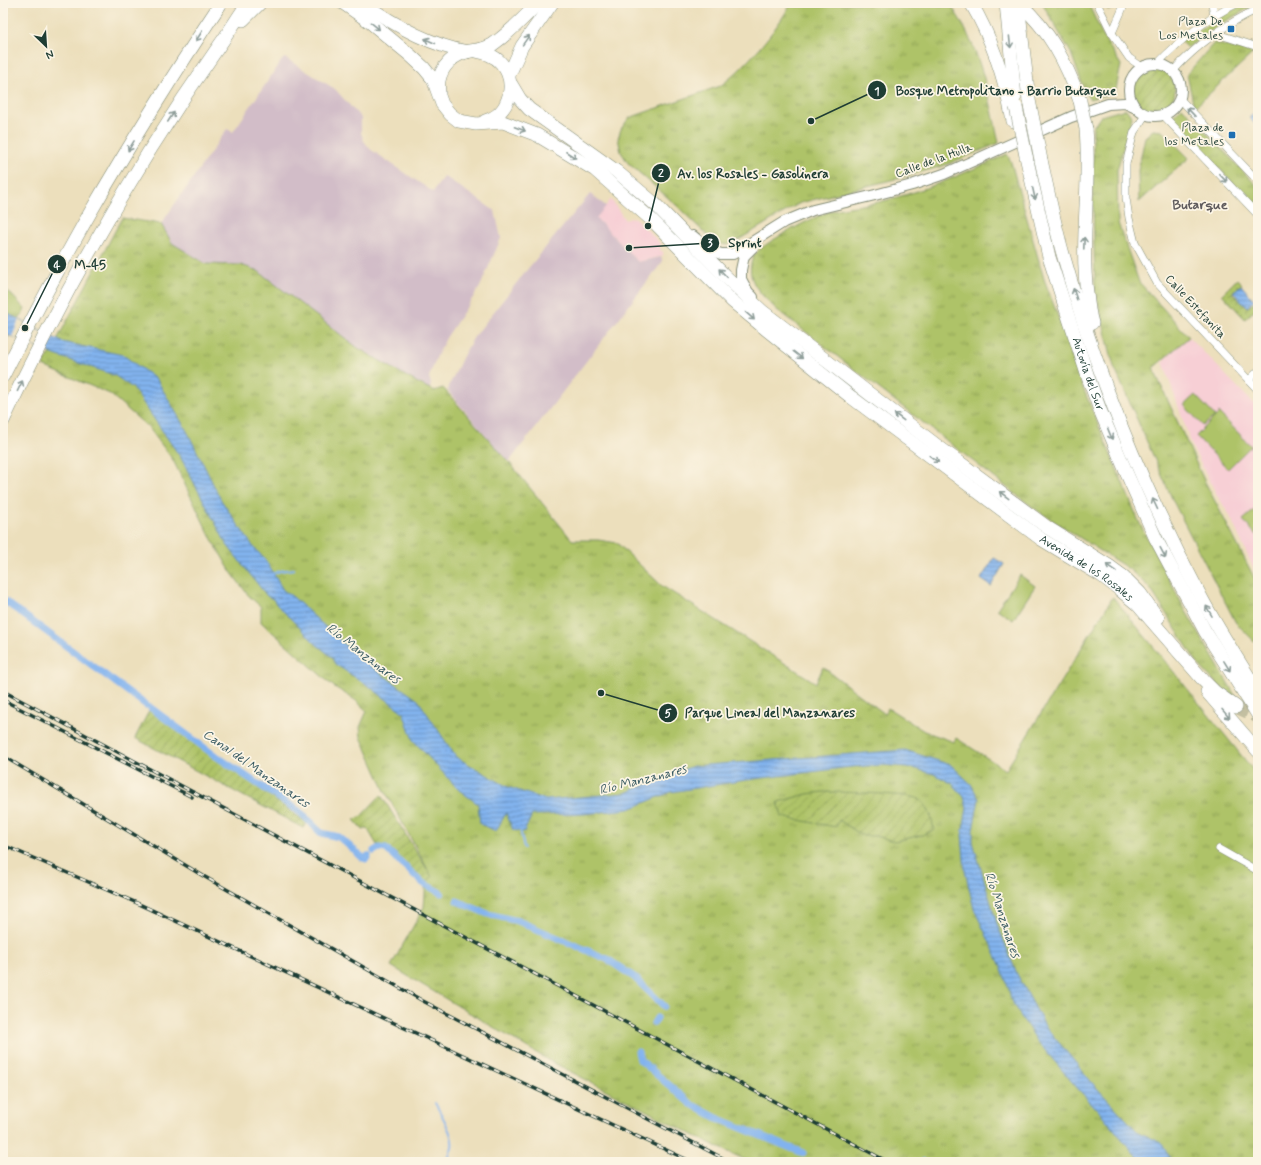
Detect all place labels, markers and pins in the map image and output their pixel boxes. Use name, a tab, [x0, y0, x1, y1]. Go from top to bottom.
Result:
place label: Plaza De Los Metales	[1159, 14, 1223, 44]
marker: Plaza De Los Metales	[1226, 24, 1236, 34]
callout: Bosque Metropolitano - Barrio Butarque	[867, 78, 1124, 103]
place label: Plaza de los Metales	[1165, 120, 1224, 150]
marker: Plaza de los Metales	[1227, 130, 1237, 140]
callout: Av. los Rosales - Gasolinera	[651, 161, 835, 186]
callout: Sprint	[700, 230, 770, 255]
callout: M-45	[47, 252, 114, 277]
callout: Parque Lineal del Manzanares	[658, 700, 861, 725]

